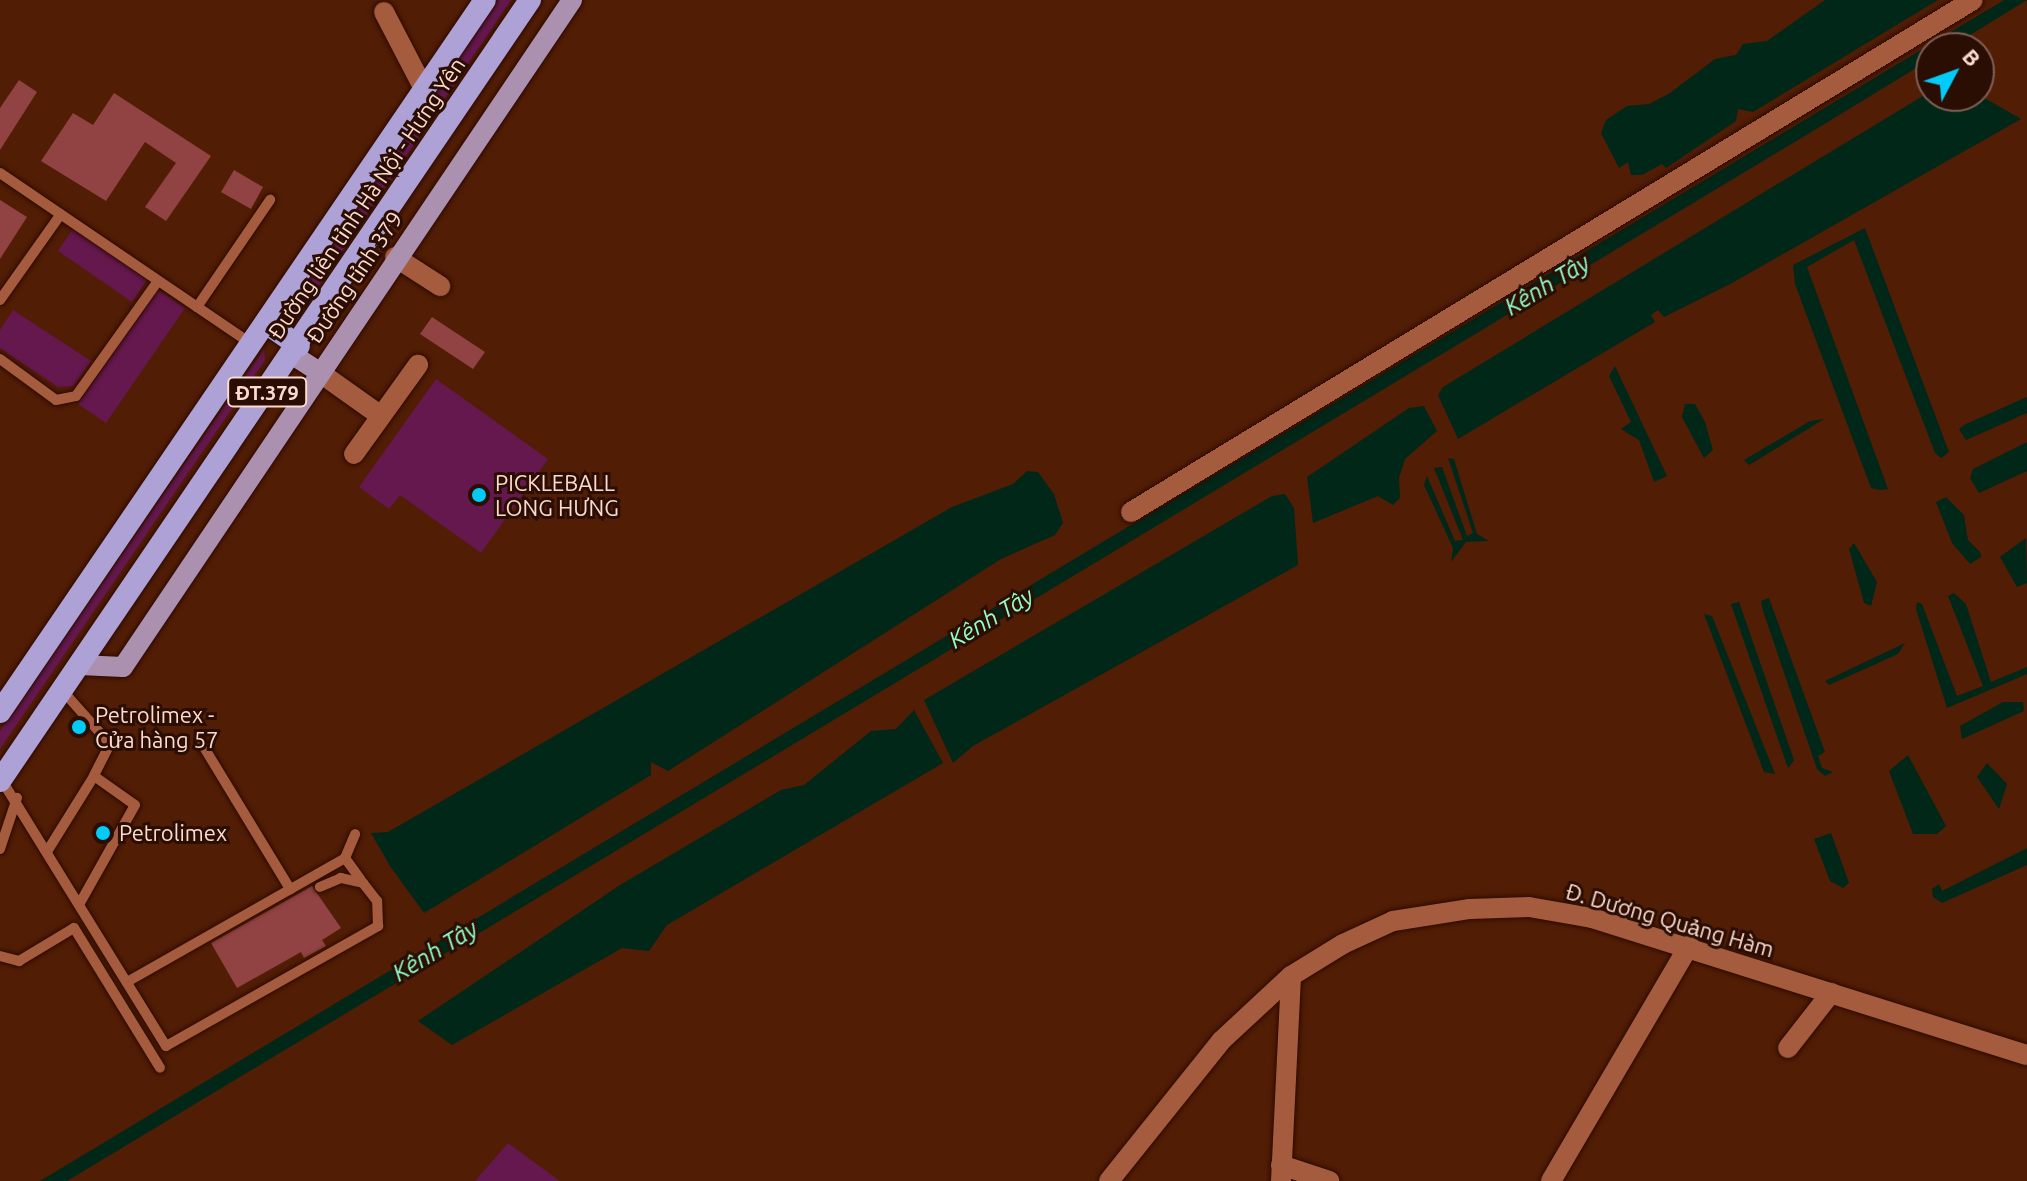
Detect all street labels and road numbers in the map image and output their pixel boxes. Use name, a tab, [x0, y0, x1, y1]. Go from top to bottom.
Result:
street label: Đường liên tỉnh Hà Nội - Hưng Yên	[262, 52, 470, 344]
street label: Đường tỉnh 379	[300, 206, 408, 348]
road number: ĐT.379	[227, 376, 307, 408]
street label: Đ. Dương Quảng Hàm	[1563, 878, 1777, 962]

